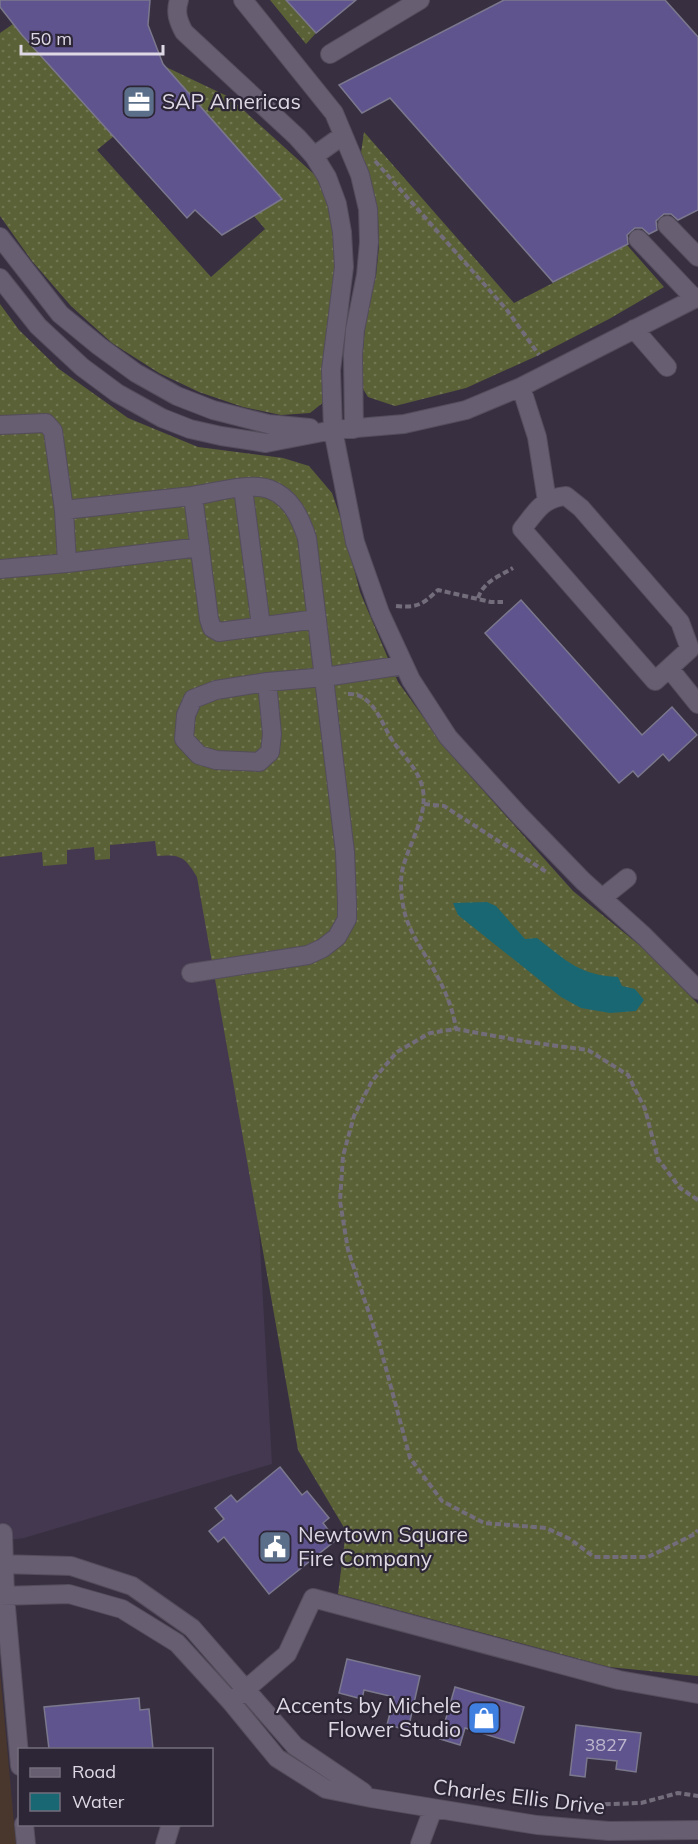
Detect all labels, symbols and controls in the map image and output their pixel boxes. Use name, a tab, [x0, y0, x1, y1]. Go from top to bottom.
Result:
scale bar	[21, 18, 164, 56]
text: 50 m	[30, 27, 72, 50]
office icon: SAP Americas	[121, 84, 157, 120]
place label: SAP Americas	[162, 88, 301, 114]
place label: Newtown Square Fire Company	[298, 1521, 468, 1571]
public building icon: Newtown Square Fire Company	[257, 1529, 293, 1565]
place label: Accents by Michele Flower Studio	[276, 1692, 461, 1742]
shop icon: Accents by Michele Flower Studio	[466, 1700, 502, 1736]
house number: 3827	[584, 1733, 628, 1756]
legend	[18, 1748, 213, 1826]
text: Road	[72, 1760, 116, 1783]
street label: Charles Ellis Drive	[432, 1773, 607, 1819]
text: Water	[72, 1790, 125, 1813]

